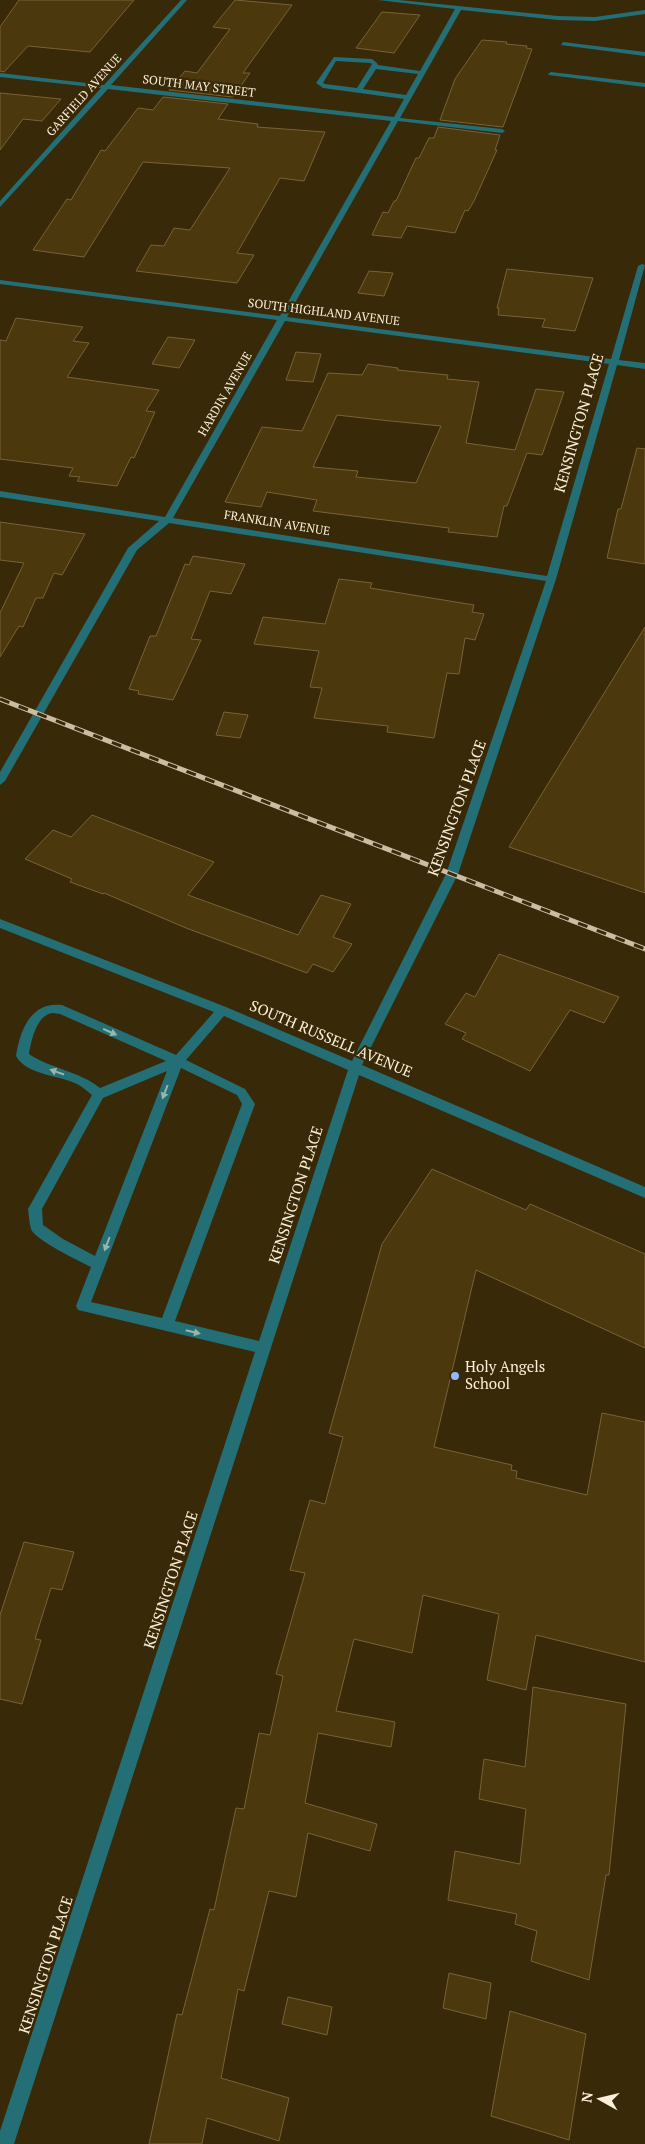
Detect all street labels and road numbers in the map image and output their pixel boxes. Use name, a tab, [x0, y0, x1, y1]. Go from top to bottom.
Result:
street label: GARFIELD AVENUE	[43, 50, 125, 139]
street label: SOUTH MAY STREET	[142, 71, 257, 100]
street label: SOUTH HIGHLAND AVENUE	[247, 295, 401, 328]
street label: HARDIN AVENUE	[194, 349, 255, 439]
street label: KENSINGTON PLACE	[549, 351, 607, 495]
street label: FRANKLIN AVENUE	[223, 507, 331, 538]
street label: KENSINGTON PLACE	[422, 737, 490, 879]
street label: SOUTH RUSSELL AVENUE	[247, 995, 416, 1081]
street label: KENSINGTON PLACE	[263, 1123, 327, 1266]
street label: KENSINGTON PLACE	[138, 1508, 202, 1651]
street label: KENSINGTON PLACE	[13, 1893, 77, 2036]

